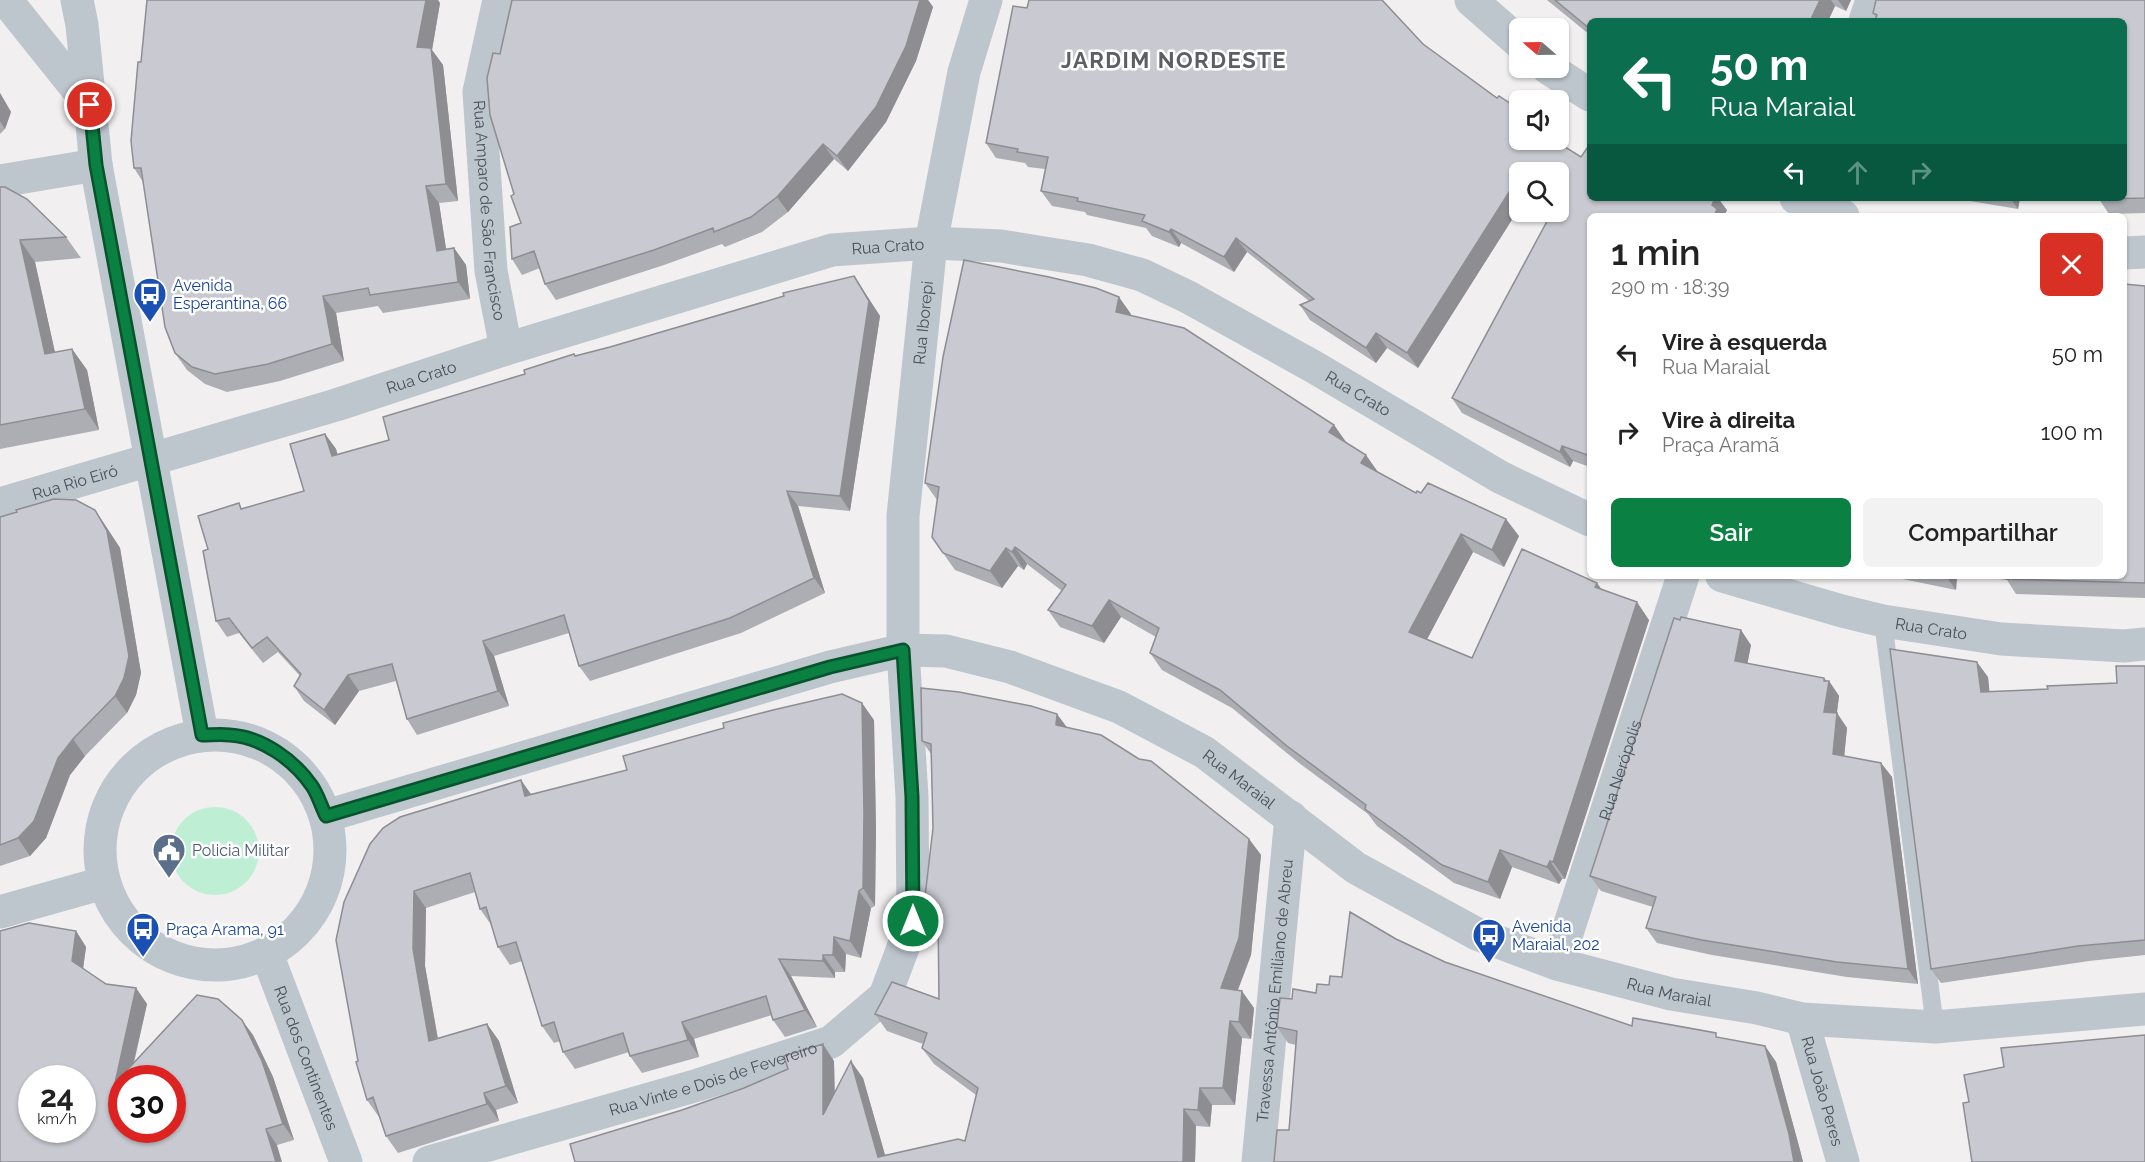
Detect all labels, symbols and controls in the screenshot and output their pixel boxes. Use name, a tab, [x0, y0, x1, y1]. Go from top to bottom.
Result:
north arrow	[1509, 18, 1569, 78]
map controls	[1509, 18, 1569, 222]
text: 50 m	[1710, 41, 1808, 90]
icon: left	[1611, 42, 1689, 120]
district label: JARDIM NORDESTE	[1061, 47, 1287, 73]
pin	[64, 79, 115, 130]
icon: arrive	[73, 88, 106, 121]
button: sound	[1509, 90, 1569, 150]
text: Rua Maraial	[1710, 91, 1855, 122]
street label: Rua Amparo de São Francisco	[470, 99, 510, 322]
icon: left	[1778, 156, 1811, 189]
icon: ahead	[1841, 156, 1874, 189]
icon: right	[1904, 156, 1937, 189]
button: search	[1509, 162, 1569, 222]
text: 1 min	[1611, 231, 1700, 273]
button: close	[2040, 233, 2103, 296]
street label: Rua Crato	[851, 234, 925, 258]
text: 290 m · 18:39	[1611, 275, 1729, 299]
bus stop icon: Avenida Esperantina, 66	[132, 276, 168, 323]
place label: Avenida Esperantina, 66	[173, 276, 287, 313]
street label: Rua Iborepi	[909, 280, 937, 366]
text: Vire à esquerda	[1662, 329, 1827, 355]
icon: left	[1611, 338, 1644, 371]
text: 50 m	[2052, 341, 2103, 367]
text: Rua Maraial	[1662, 355, 1770, 379]
street label: Rua Crato	[384, 357, 459, 397]
street label: Rua Crato	[1322, 367, 1394, 420]
text: Vire à direita	[1662, 407, 1795, 433]
icon: right	[1611, 416, 1644, 449]
text: 100 m	[2041, 419, 2103, 445]
text: Praça Aramã	[1662, 433, 1779, 457]
street label: Rua Rio Eiró	[30, 460, 120, 504]
button: Sair	[1611, 498, 1851, 567]
button: Compartilhar	[1863, 498, 2103, 567]
street label: Rua Crato	[1894, 613, 1969, 643]
street label: Rua Nerópolis	[1595, 717, 1645, 822]
street label: Rua Maraial	[1199, 745, 1280, 813]
public building icon: Policia Militar	[151, 832, 187, 879]
place label: Policia Militar	[192, 841, 290, 860]
street label: Travessa Antônio Emiliano de Abreu	[1252, 858, 1296, 1123]
position arrow	[881, 889, 945, 953]
bus stop icon: Praça Arama, 91	[125, 911, 161, 958]
bus stop icon: Avenida Maraial, 202	[1471, 917, 1507, 964]
place label: Avenida Maraial, 202	[1512, 917, 1600, 954]
place label: Praça Arama, 91	[166, 920, 284, 939]
street label: Rua Maraial	[1625, 973, 1714, 1010]
street label: Rua dos Continentes	[270, 983, 343, 1133]
street label: Rua João Peres	[1798, 1034, 1848, 1148]
street label: Rua Vinte e Dois de Fevereiro	[607, 1038, 819, 1119]
speed limit sign: 30	[108, 1065, 186, 1143]
text: 24	[40, 1079, 74, 1114]
text: km/h	[37, 1110, 77, 1128]

